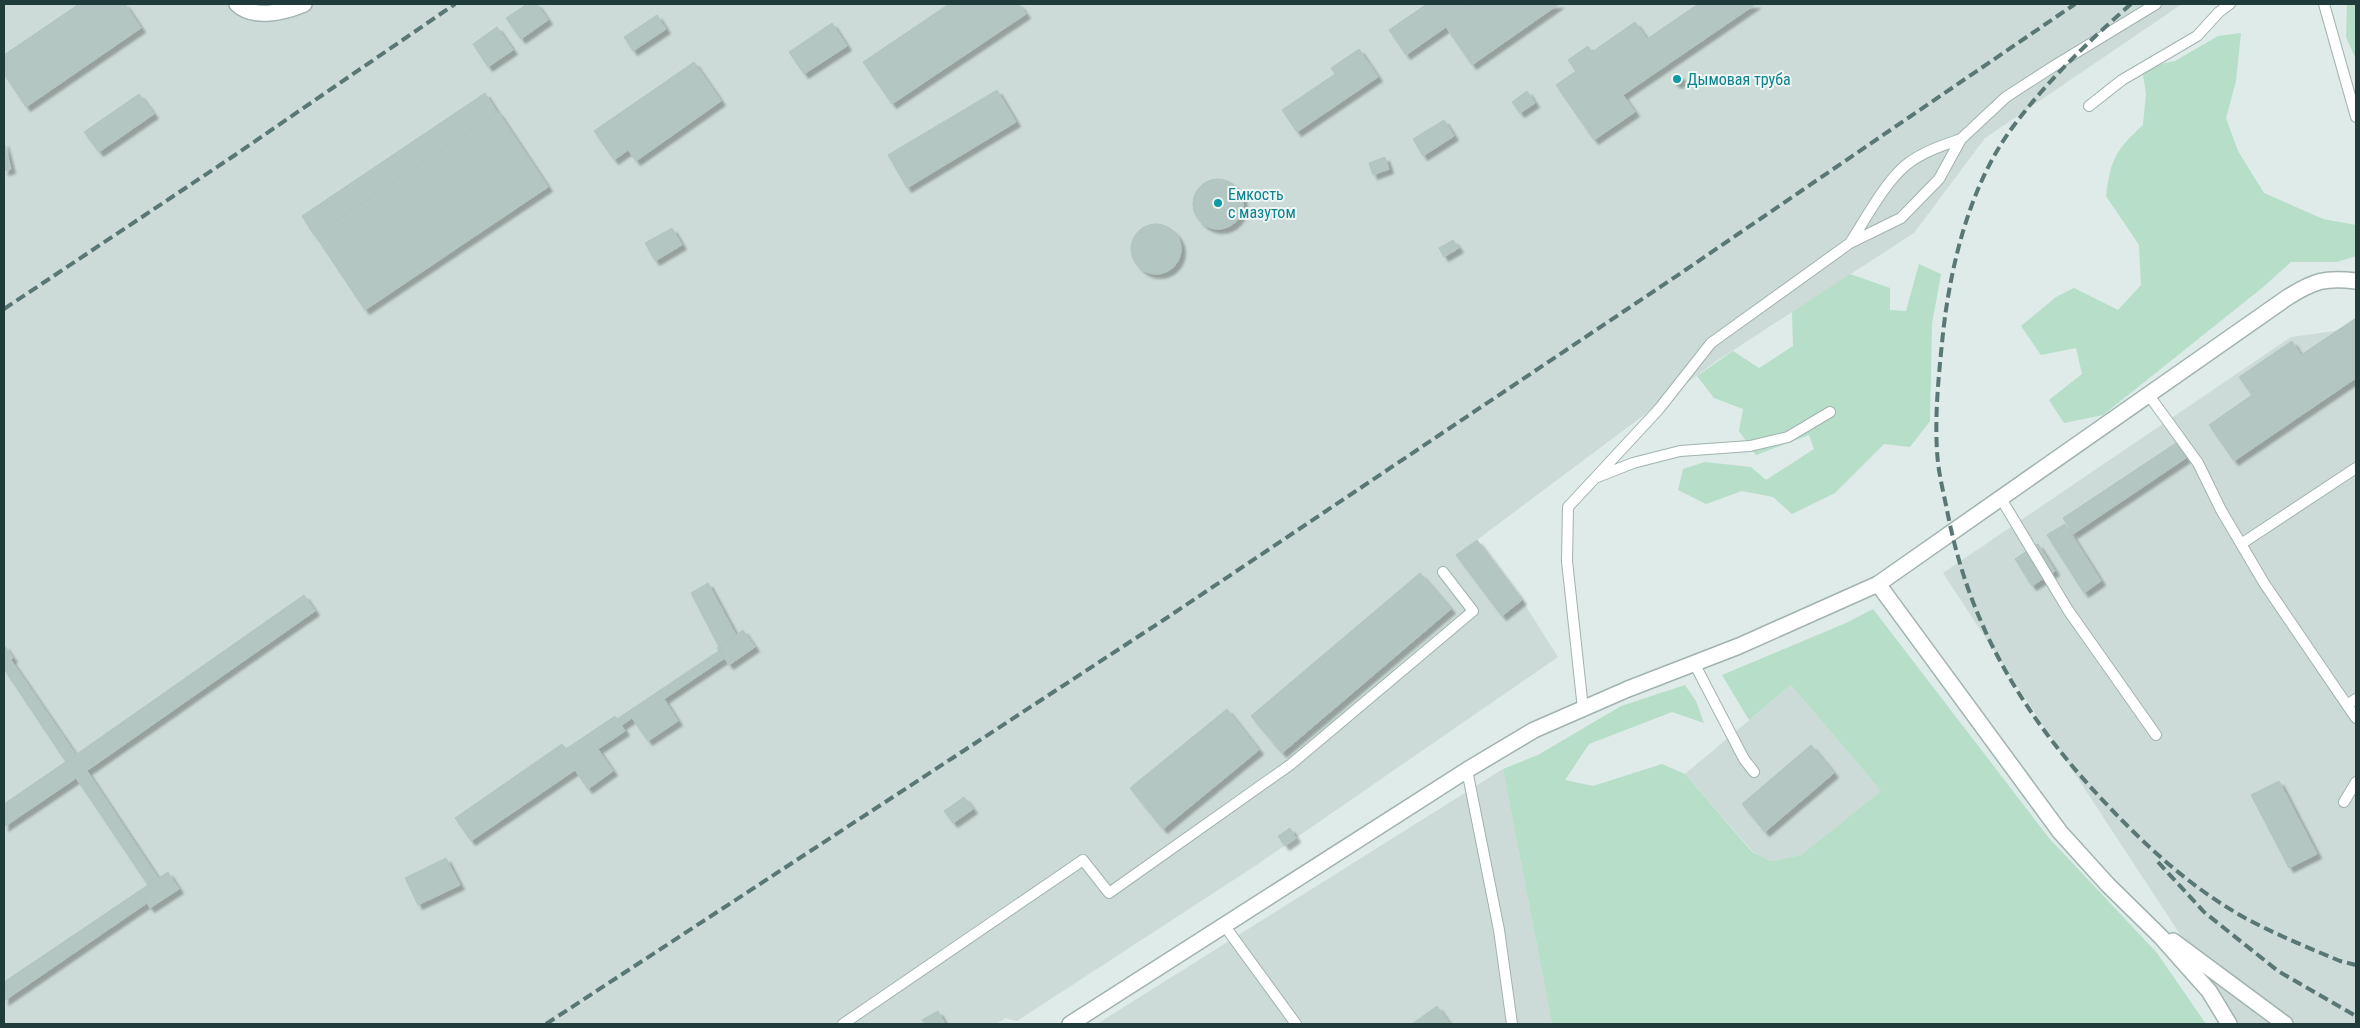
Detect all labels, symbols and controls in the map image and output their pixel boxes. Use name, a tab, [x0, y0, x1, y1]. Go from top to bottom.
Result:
place label: Дымовая труба	[1687, 70, 1791, 89]
marker: Дымовая труба	[1671, 73, 1683, 85]
place label: Емкость с мазутом	[1228, 185, 1296, 222]
marker: Емкость с мазутом	[1212, 197, 1224, 209]

